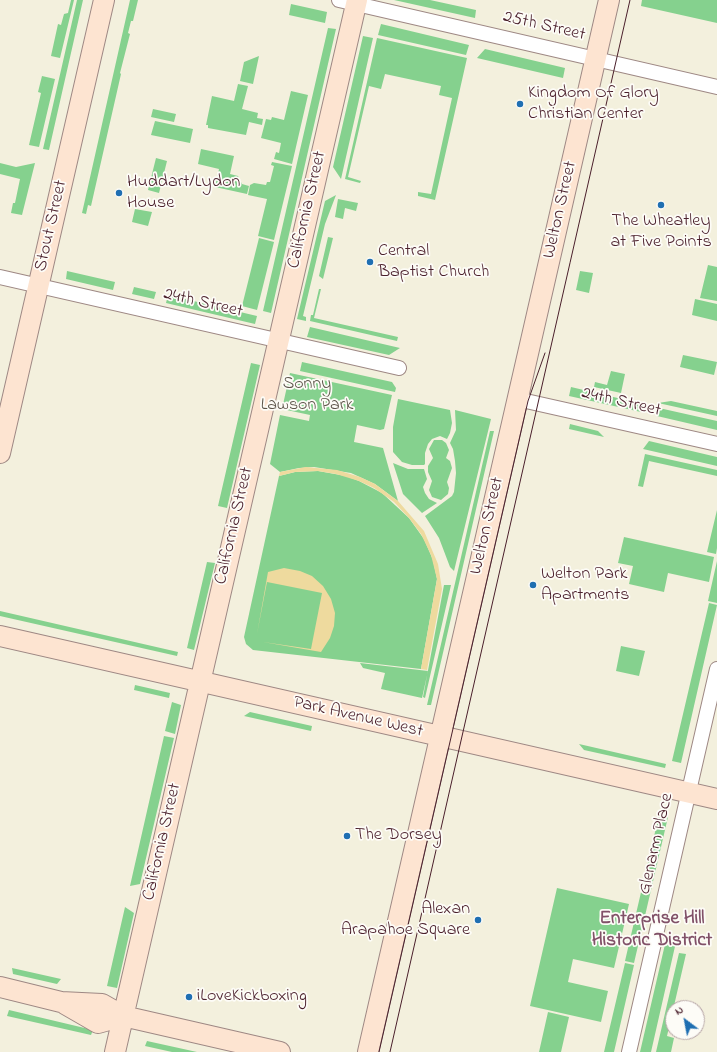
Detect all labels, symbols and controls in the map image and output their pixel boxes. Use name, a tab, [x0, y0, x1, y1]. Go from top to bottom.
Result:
street label: 25th Street	[501, 7, 587, 47]
place label: Kingdom Of Glory Christian Center	[528, 83, 659, 126]
marker: Kingdom Of Glory Christian Center	[515, 99, 525, 109]
street label: California Street	[284, 149, 332, 271]
street label: Welton Street	[539, 159, 583, 261]
place label: Huddart/Lydon House	[127, 172, 240, 214]
street label: Stout Street	[31, 178, 73, 274]
marker: Huddart/Lydon House	[114, 188, 124, 198]
marker: The Wheatley at Five Points	[656, 200, 666, 210]
place label: The Wheatley at Five Points	[610, 211, 712, 254]
place label: Central Baptist Church	[378, 241, 489, 284]
marker: Central Baptist Church	[365, 257, 375, 267]
street label: 24th Street	[161, 284, 245, 324]
park label: Sonny Lawson Park	[261, 374, 353, 416]
street label: 24th Street	[579, 383, 663, 423]
street label: California Street	[211, 465, 259, 587]
street label: Welton Street	[466, 475, 510, 577]
place label: Welton Park Apartments	[541, 564, 629, 606]
marker: Welton Park Apartments	[528, 580, 538, 590]
street label: Park Avenue West	[291, 693, 425, 743]
street label: California Street	[139, 781, 187, 903]
street label: Glenarm Place	[635, 791, 679, 897]
place label: The Dorsey	[355, 825, 442, 847]
marker: The Dorsey	[342, 831, 352, 841]
place label: Alexan Arapahoe Square	[341, 899, 470, 942]
district label: Enterprise Hill Historic District	[592, 909, 712, 953]
marker: Alexan Arapahoe Square	[473, 915, 483, 925]
place label: iLoveKickboxing	[197, 986, 307, 1008]
marker: iLoveKickboxing	[184, 992, 194, 1002]
north arrow	[665, 1000, 705, 1040]
text: N	[672, 1002, 687, 1019]

